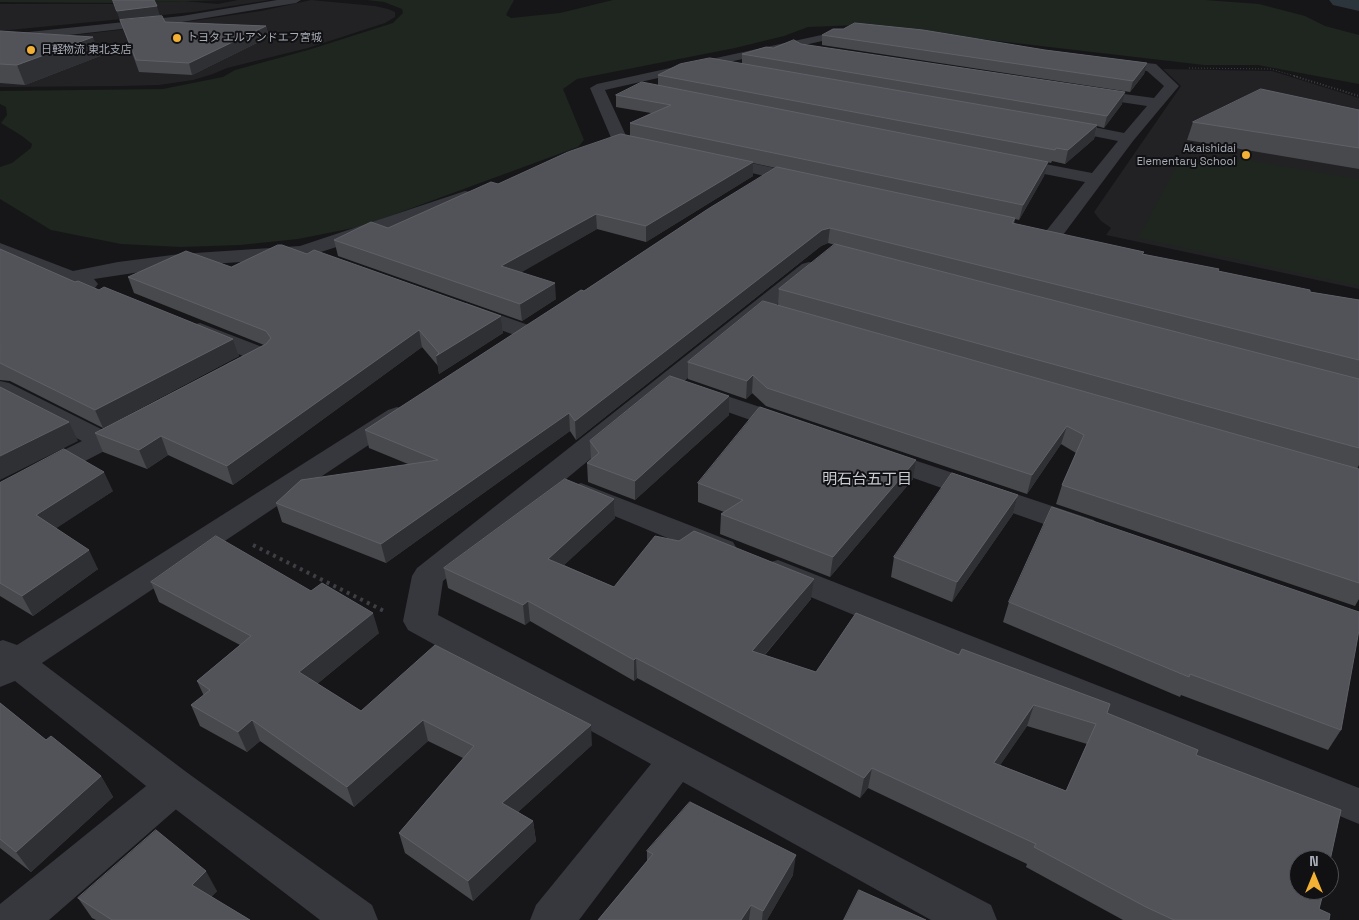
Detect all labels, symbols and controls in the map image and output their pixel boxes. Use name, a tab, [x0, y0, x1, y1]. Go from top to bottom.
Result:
place label: トヨタ エルアンドエフ宮城	[187, 31, 322, 45]
marker: トヨタ エルアンドエフ宮城	[171, 32, 183, 44]
place label: 日軽物流 東北支店	[41, 43, 132, 57]
marker: 日軽物流 東北支店	[25, 44, 37, 56]
place label: Akaishidai Elementary School	[1137, 142, 1236, 168]
marker: Akaishidai Elementary School	[1240, 149, 1252, 161]
district label: 明石台五丁目	[822, 471, 912, 489]
north arrow	[1289, 850, 1339, 900]
text: N	[1309, 852, 1319, 870]

